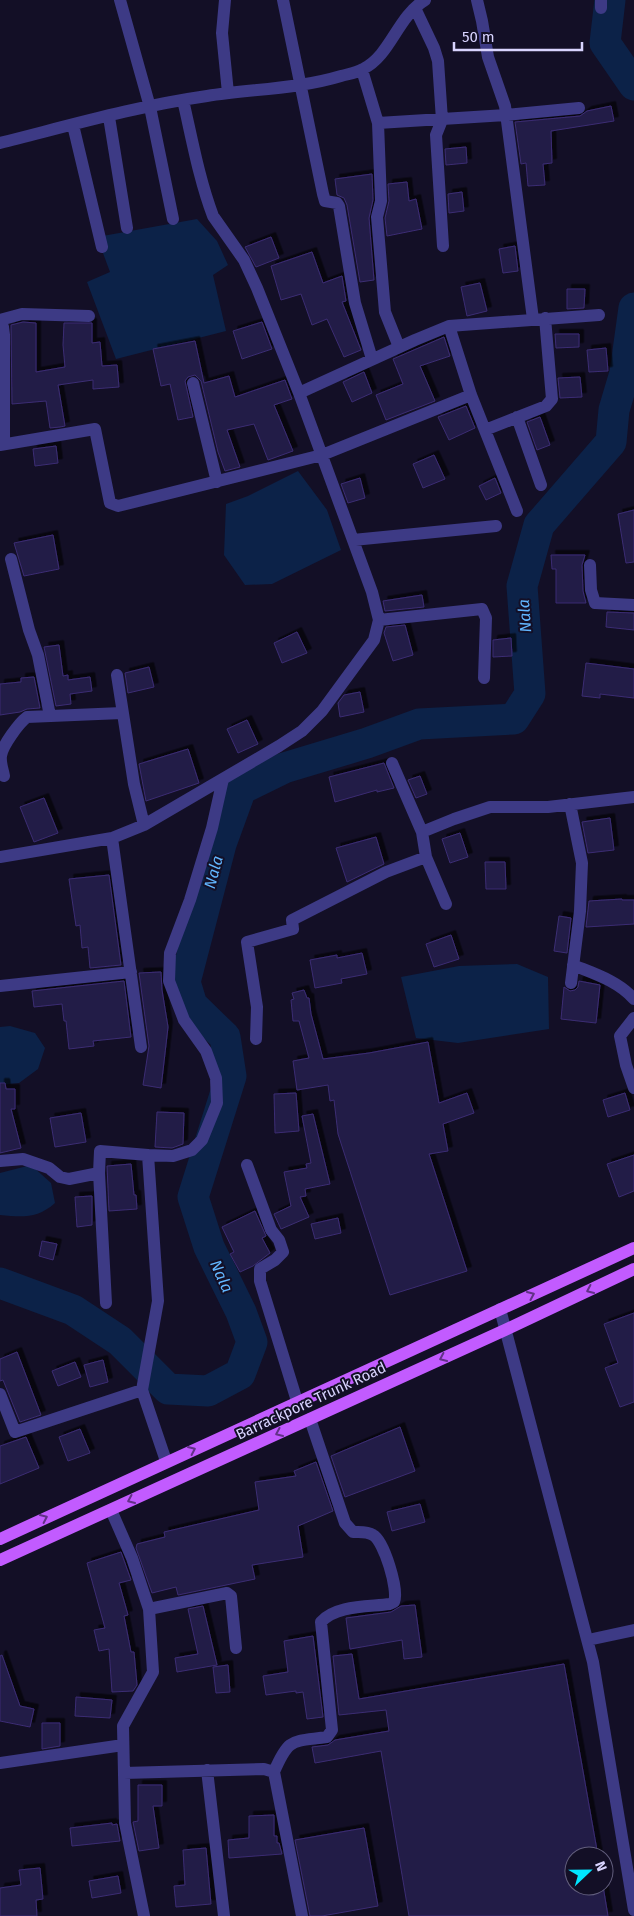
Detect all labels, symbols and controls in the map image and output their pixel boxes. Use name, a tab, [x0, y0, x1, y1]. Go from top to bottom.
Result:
scale bar	[454, 20, 582, 52]
text: 50 m	[462, 28, 495, 46]
water label: Nala	[514, 599, 535, 633]
water label: Nala	[200, 853, 227, 891]
water label: Nala	[206, 1257, 237, 1295]
one-way arrow	[586, 1283, 595, 1294]
one-way arrow	[525, 1291, 534, 1301]
one-way arrow	[439, 1352, 448, 1363]
street label: Barrackpore Trunk Road	[233, 1358, 389, 1444]
one-way arrow	[275, 1427, 284, 1437]
one-way arrow	[187, 1445, 196, 1456]
one-way arrow	[127, 1494, 136, 1505]
one-way arrow	[39, 1514, 48, 1525]
north arrow	[564, 1846, 614, 1896]
text: N	[591, 1859, 610, 1874]

